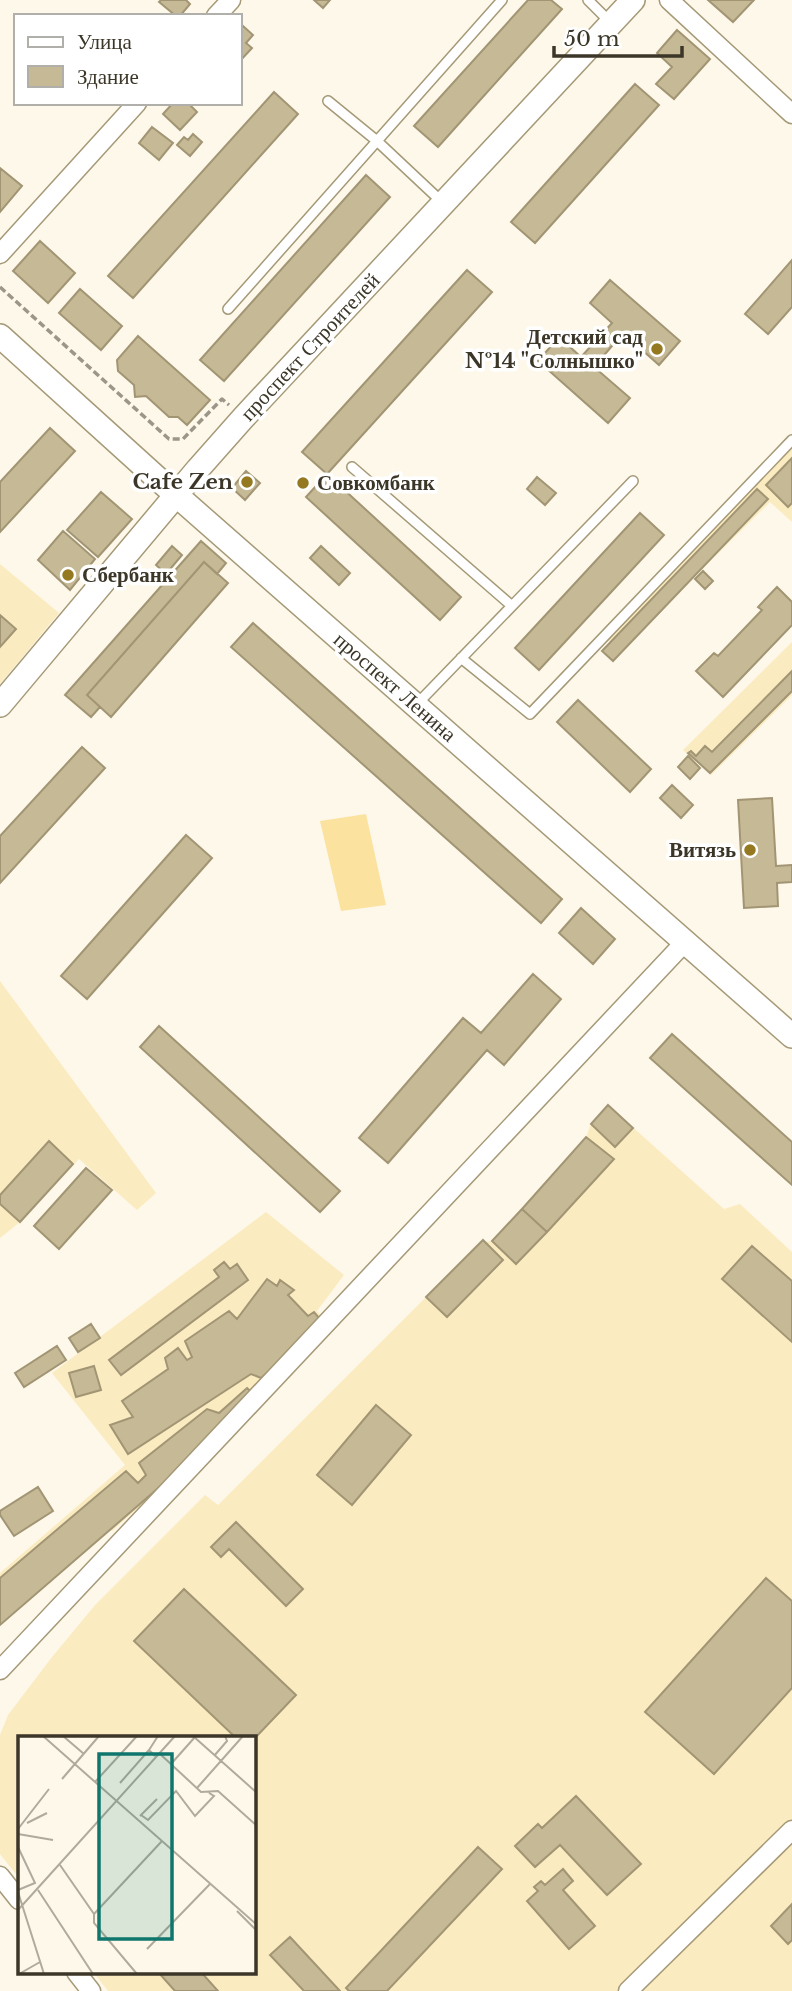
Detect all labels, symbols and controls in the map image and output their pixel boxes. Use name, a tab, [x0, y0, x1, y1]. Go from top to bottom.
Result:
legend	[14, 14, 242, 105]
scale bar	[554, 14, 682, 58]
text: 50 m	[564, 26, 620, 52]
text: Улица	[77, 29, 132, 55]
text: Здание	[77, 64, 139, 90]
street label: проспект Строителей	[235, 268, 385, 426]
place label: Детский сад №14 "Солнышко"	[465, 324, 643, 374]
marker: Детский сад №14 "Солнышко"	[649, 341, 665, 357]
place label: Cafe Zen	[132, 469, 233, 495]
place label: Совкомбанк	[317, 470, 436, 496]
marker: Cafe Zen	[239, 474, 255, 490]
marker: Совкомбанк	[295, 475, 311, 491]
place label: Сбербанк	[82, 562, 175, 588]
marker: Сбербанк	[60, 567, 76, 583]
street label: проспект Ленина	[328, 627, 462, 748]
place label: Витязь	[669, 837, 736, 863]
marker: Витязь	[742, 842, 758, 858]
inset map	[18, 1736, 256, 1974]

